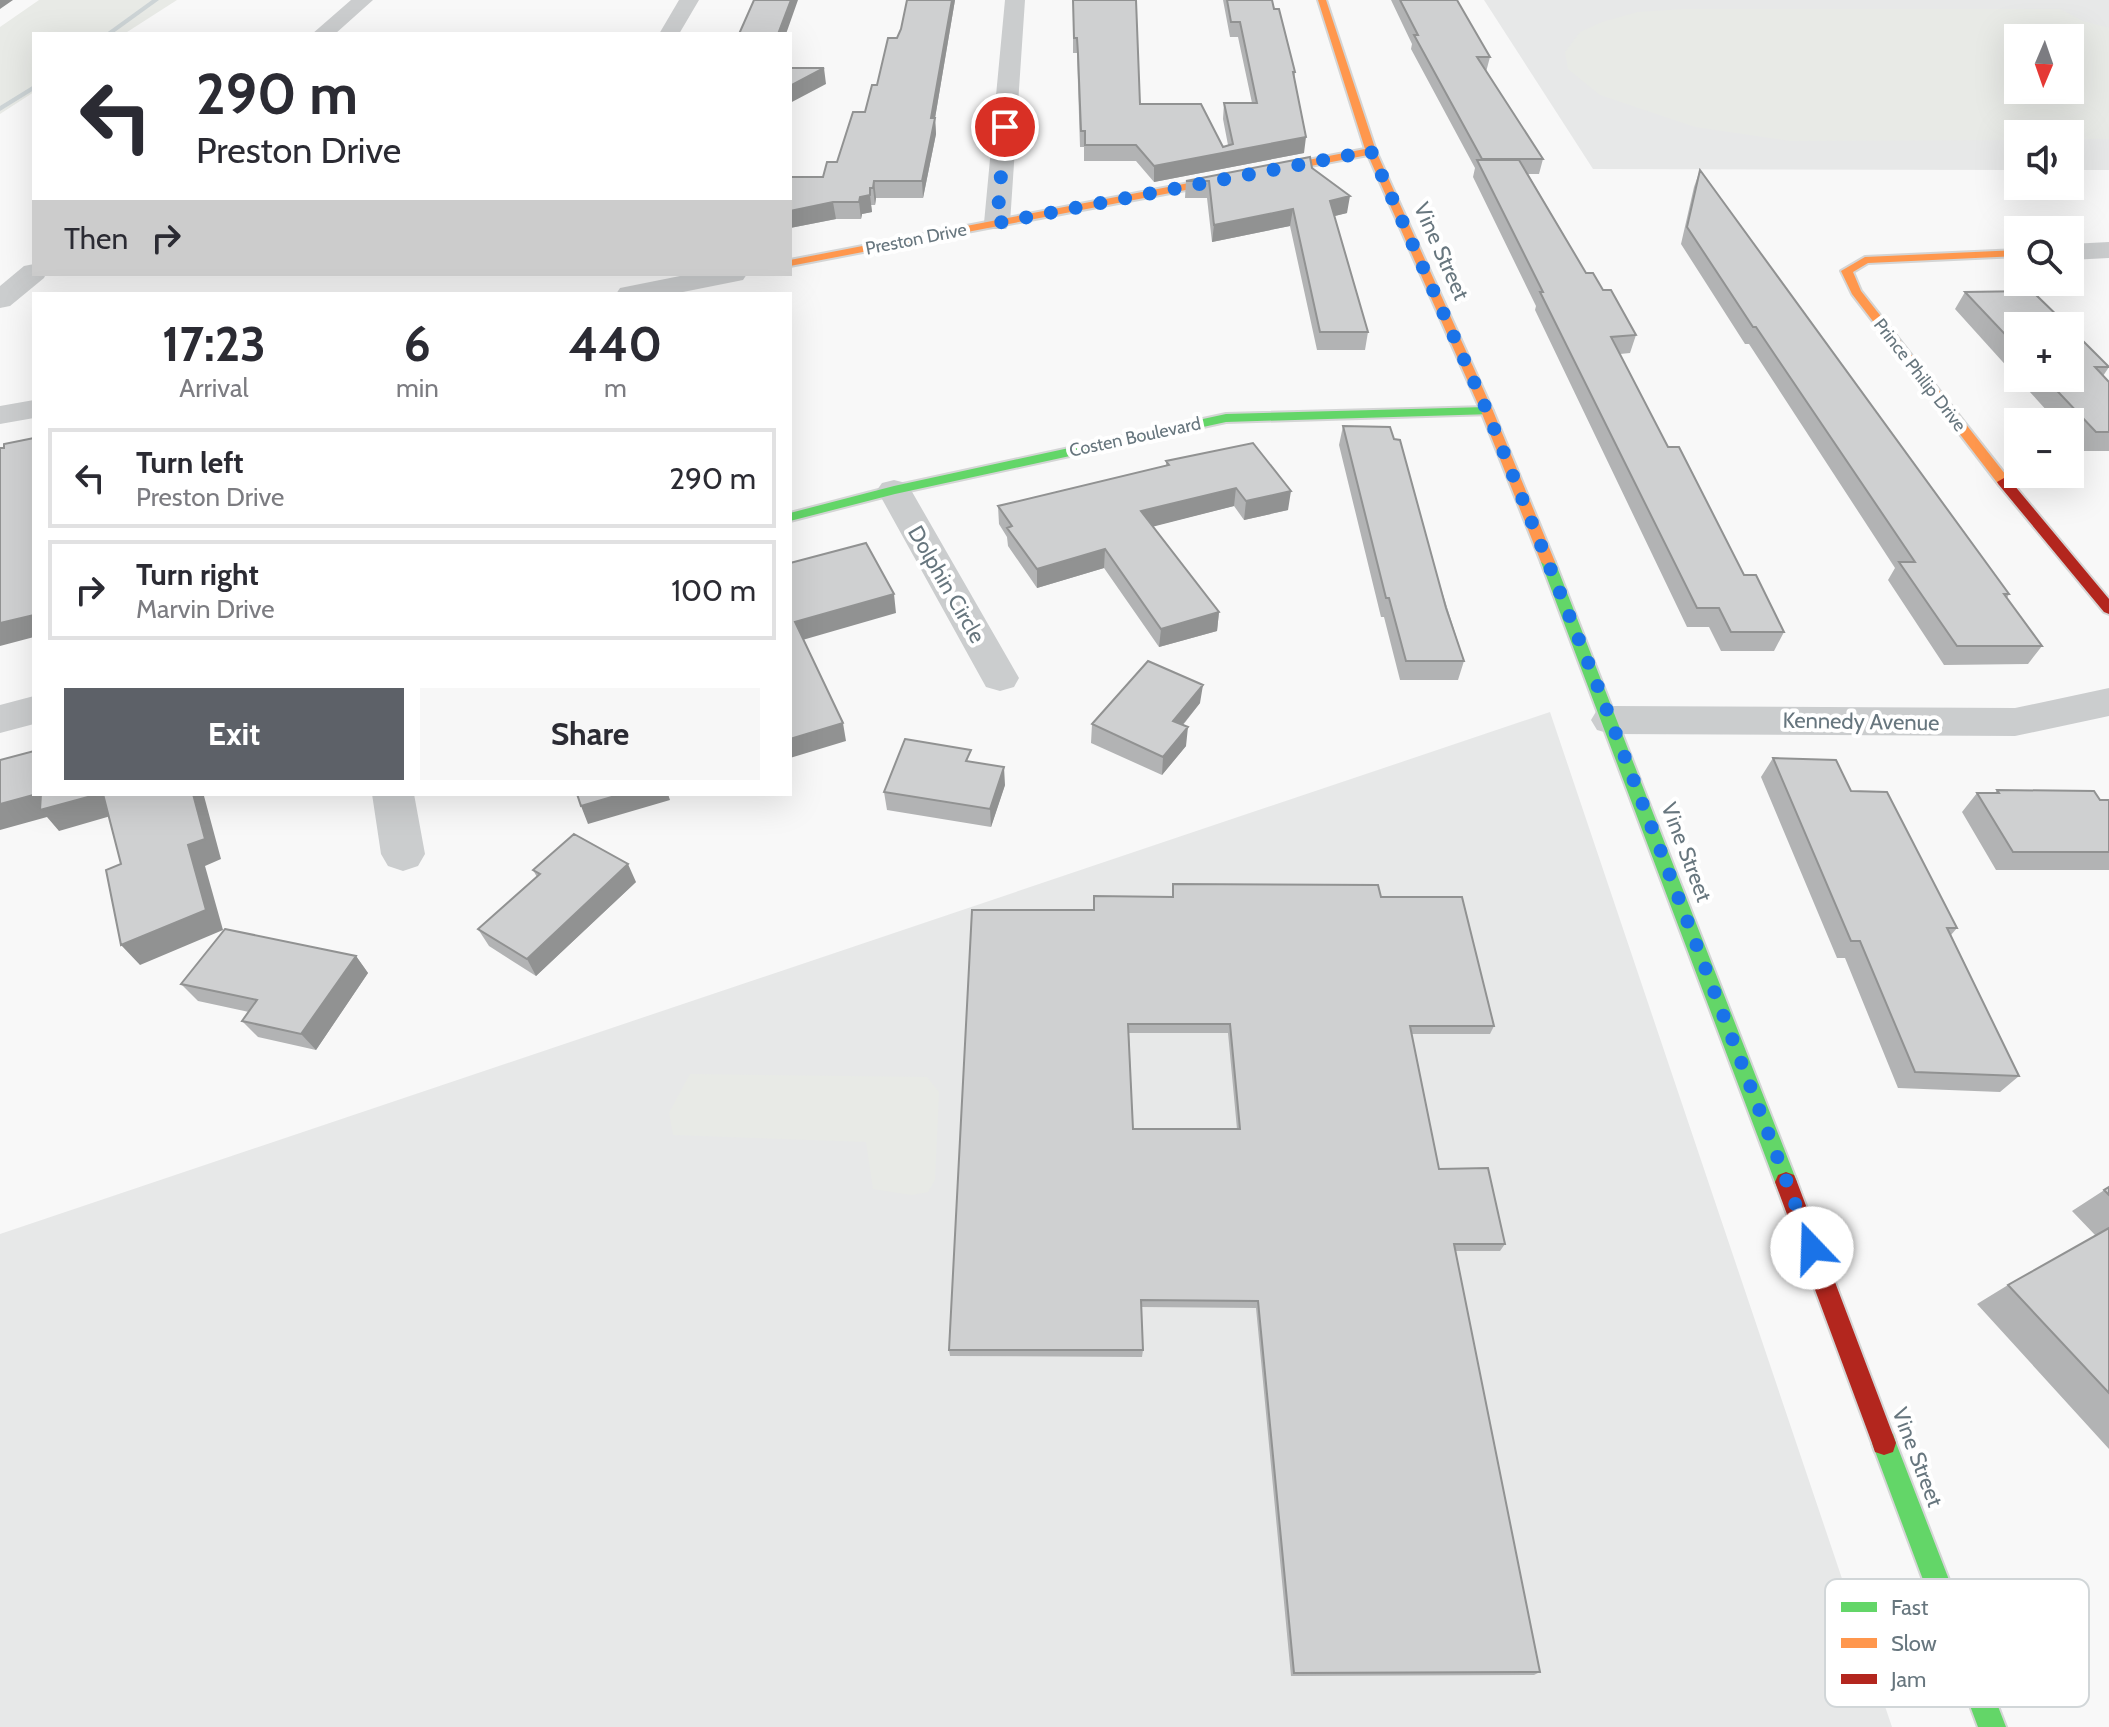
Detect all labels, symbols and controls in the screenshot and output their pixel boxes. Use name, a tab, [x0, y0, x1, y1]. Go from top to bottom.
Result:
north arrow	[2004, 24, 2084, 104]
map controls	[2004, 24, 2084, 488]
text: 290 m	[196, 60, 358, 128]
icon: left	[64, 64, 168, 168]
pin	[971, 93, 1039, 161]
icon: arrive	[983, 105, 1027, 149]
button: sound	[2004, 120, 2084, 200]
text: Preston Drive	[196, 128, 401, 172]
street label: Vine Street	[1408, 198, 1475, 305]
icon: right	[144, 216, 188, 260]
button: search	[2004, 216, 2084, 296]
street label: Preston Drive	[864, 218, 968, 260]
text: Then	[64, 220, 128, 257]
button: +	[2004, 312, 2084, 392]
street label: Prince Philip Drive	[1869, 314, 1971, 436]
text: 17:23	[162, 315, 266, 373]
text: 6	[404, 315, 431, 373]
text: 440	[569, 315, 662, 373]
text: Arrival	[179, 372, 249, 404]
text: min	[396, 372, 439, 404]
text: m	[604, 372, 627, 404]
button: −	[2004, 408, 2084, 488]
street label: Costen Boulevard	[1067, 412, 1203, 462]
text: Turn left	[136, 444, 244, 481]
icon: left	[68, 456, 112, 500]
text: 290 m	[669, 460, 756, 497]
text: Preston Drive	[136, 481, 284, 513]
street label: Dolphin Circle	[902, 521, 991, 648]
text: Turn right	[136, 556, 259, 593]
icon: right	[68, 568, 112, 612]
text: 100 m	[671, 572, 756, 609]
text: Marvin Drive	[136, 593, 275, 625]
button: Exit	[64, 688, 404, 780]
button: Share	[420, 688, 760, 780]
street label: Kennedy Avenue	[1782, 707, 1940, 736]
street label: Vine Street	[1655, 799, 1718, 906]
position arrow	[1770, 1206, 1854, 1290]
street label: Vine Street	[1886, 1404, 1949, 1511]
legend	[1825, 1579, 2089, 1707]
text: Fast	[1891, 1594, 1929, 1621]
text: Slow	[1891, 1630, 1937, 1657]
text: Jam	[1890, 1666, 1926, 1693]

